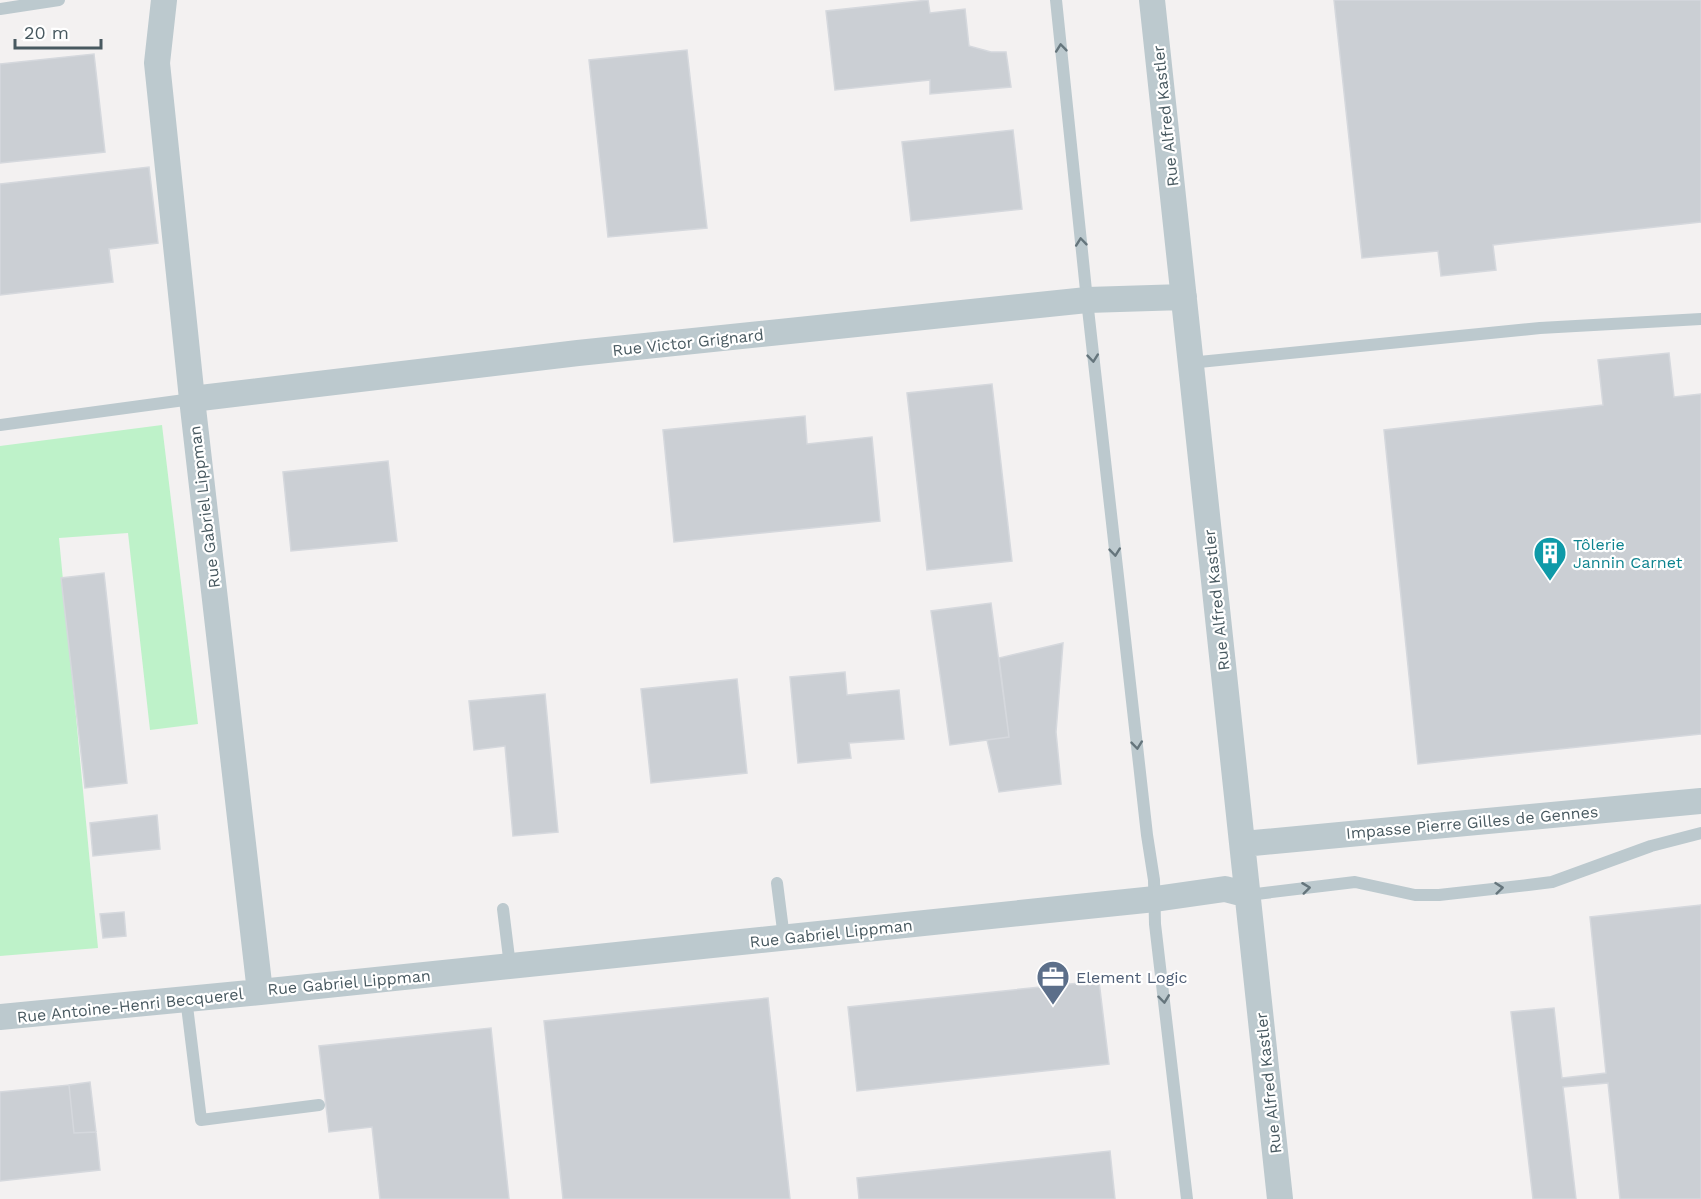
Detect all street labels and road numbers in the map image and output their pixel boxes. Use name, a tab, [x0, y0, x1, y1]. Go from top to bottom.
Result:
street label: Rue Alfred Kastler	[1149, 44, 1182, 188]
street label: Rue Victor Grignard	[611, 325, 765, 360]
street label: Rue Gabriel Lippman	[185, 425, 224, 589]
street label: Rue Alfred Kastler	[1200, 528, 1233, 672]
street label: Impasse Pierre Gilles de Gennes	[1345, 802, 1599, 843]
street label: Rue Gabriel Lippman	[749, 915, 913, 951]
street label: Rue Gabriel Lippman	[267, 966, 431, 999]
street label: Rue Antoine-Henri Becquerel	[16, 984, 244, 1027]
street label: Rue Alfred Kastler	[1252, 1011, 1285, 1155]

